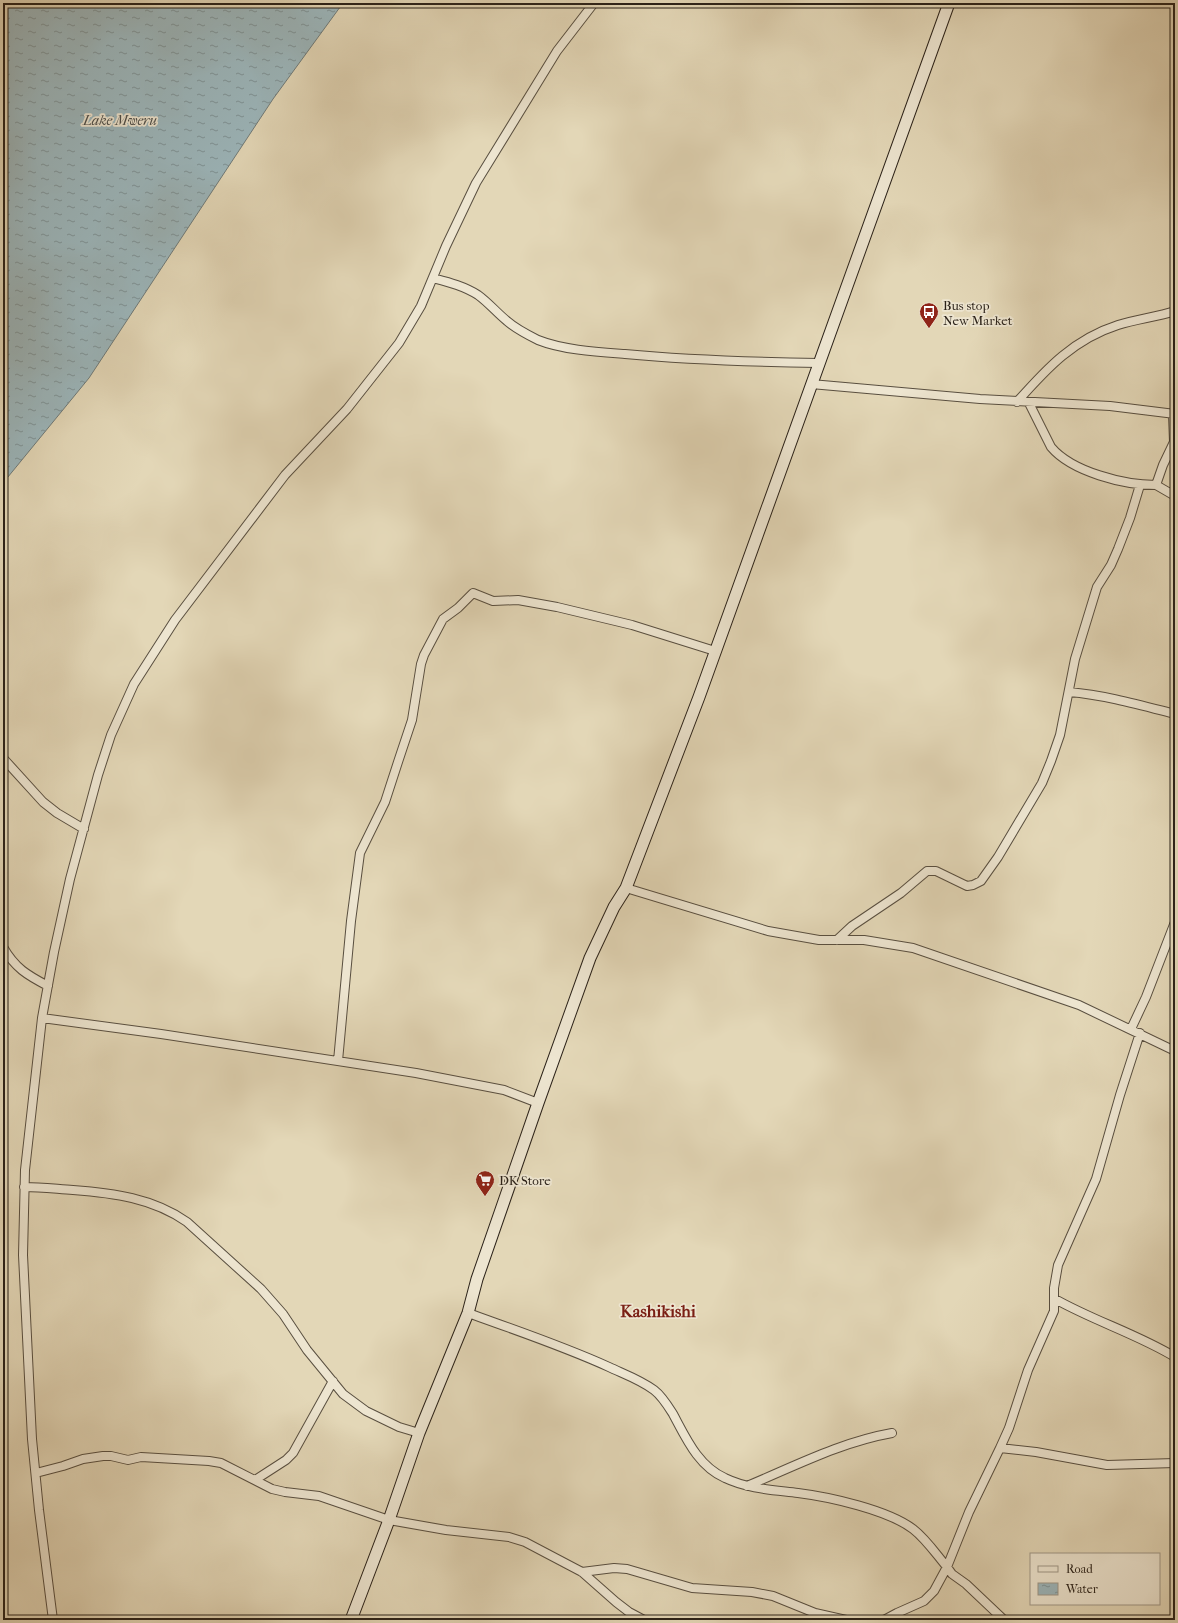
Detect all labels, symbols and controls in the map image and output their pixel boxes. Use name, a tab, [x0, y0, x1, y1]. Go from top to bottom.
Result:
water label: Lake Mweru	[82, 112, 157, 129]
place label: Bus stop New Market	[943, 298, 1013, 328]
bus stop icon: Bus stop New Market	[918, 301, 940, 329]
supermarket icon: DK Store	[474, 1169, 496, 1197]
place label: DK Store	[499, 1173, 551, 1188]
district label: Kashikishi	[620, 1301, 697, 1321]
legend	[1030, 1553, 1160, 1605]
text: Road	[1066, 1562, 1093, 1576]
text: Water	[1065, 1582, 1099, 1596]

